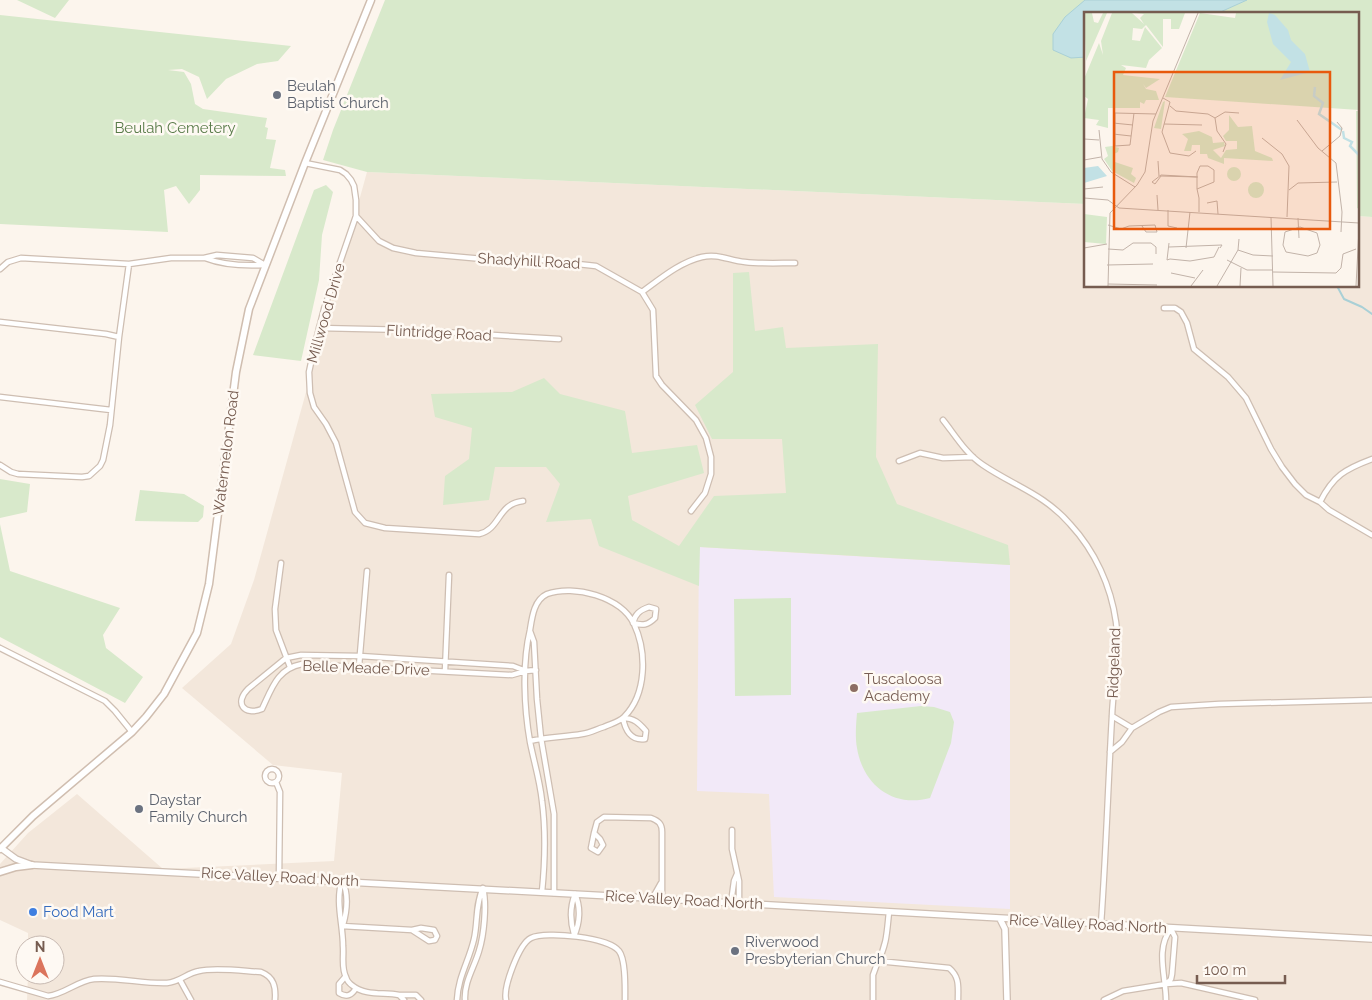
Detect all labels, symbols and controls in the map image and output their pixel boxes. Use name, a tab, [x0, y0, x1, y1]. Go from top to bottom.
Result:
inset map	[1084, 12, 1360, 288]
place label: Beulah Baptist Church	[287, 77, 389, 112]
marker: Beulah Baptist Church	[271, 89, 283, 101]
park label: Beulah Cemetery	[114, 119, 236, 137]
street label: Shadyhill Road	[477, 249, 581, 273]
street label: Millwood Drive	[303, 261, 349, 365]
street label: Flintridge Road	[386, 321, 492, 345]
street label: Watermelon Road	[209, 389, 243, 517]
street label: Ridgeland	[1104, 627, 1124, 699]
street label: Belle Meade Drive	[302, 657, 430, 679]
place label: Tuscaloosa Academy	[864, 670, 942, 705]
marker: Tuscaloosa Academy	[848, 682, 860, 694]
place label: Daystar Family Church	[149, 791, 247, 826]
marker: Daystar Family Church	[133, 803, 145, 815]
street label: Rice Valley Road North	[200, 864, 360, 890]
street label: Rice Valley Road North	[604, 887, 764, 913]
place label: Food Mart	[43, 903, 114, 921]
marker: Food Mart	[27, 906, 39, 918]
street label: Rice Valley Road North	[1008, 911, 1168, 937]
place label: Riverwood Presbyterian Church	[745, 933, 885, 968]
north arrow	[15, 935, 65, 985]
text: N	[35, 939, 45, 955]
marker: Riverwood Presbyterian Church	[729, 945, 741, 957]
scale bar	[1197, 952, 1284, 984]
text: 100 m	[1204, 961, 1246, 979]

